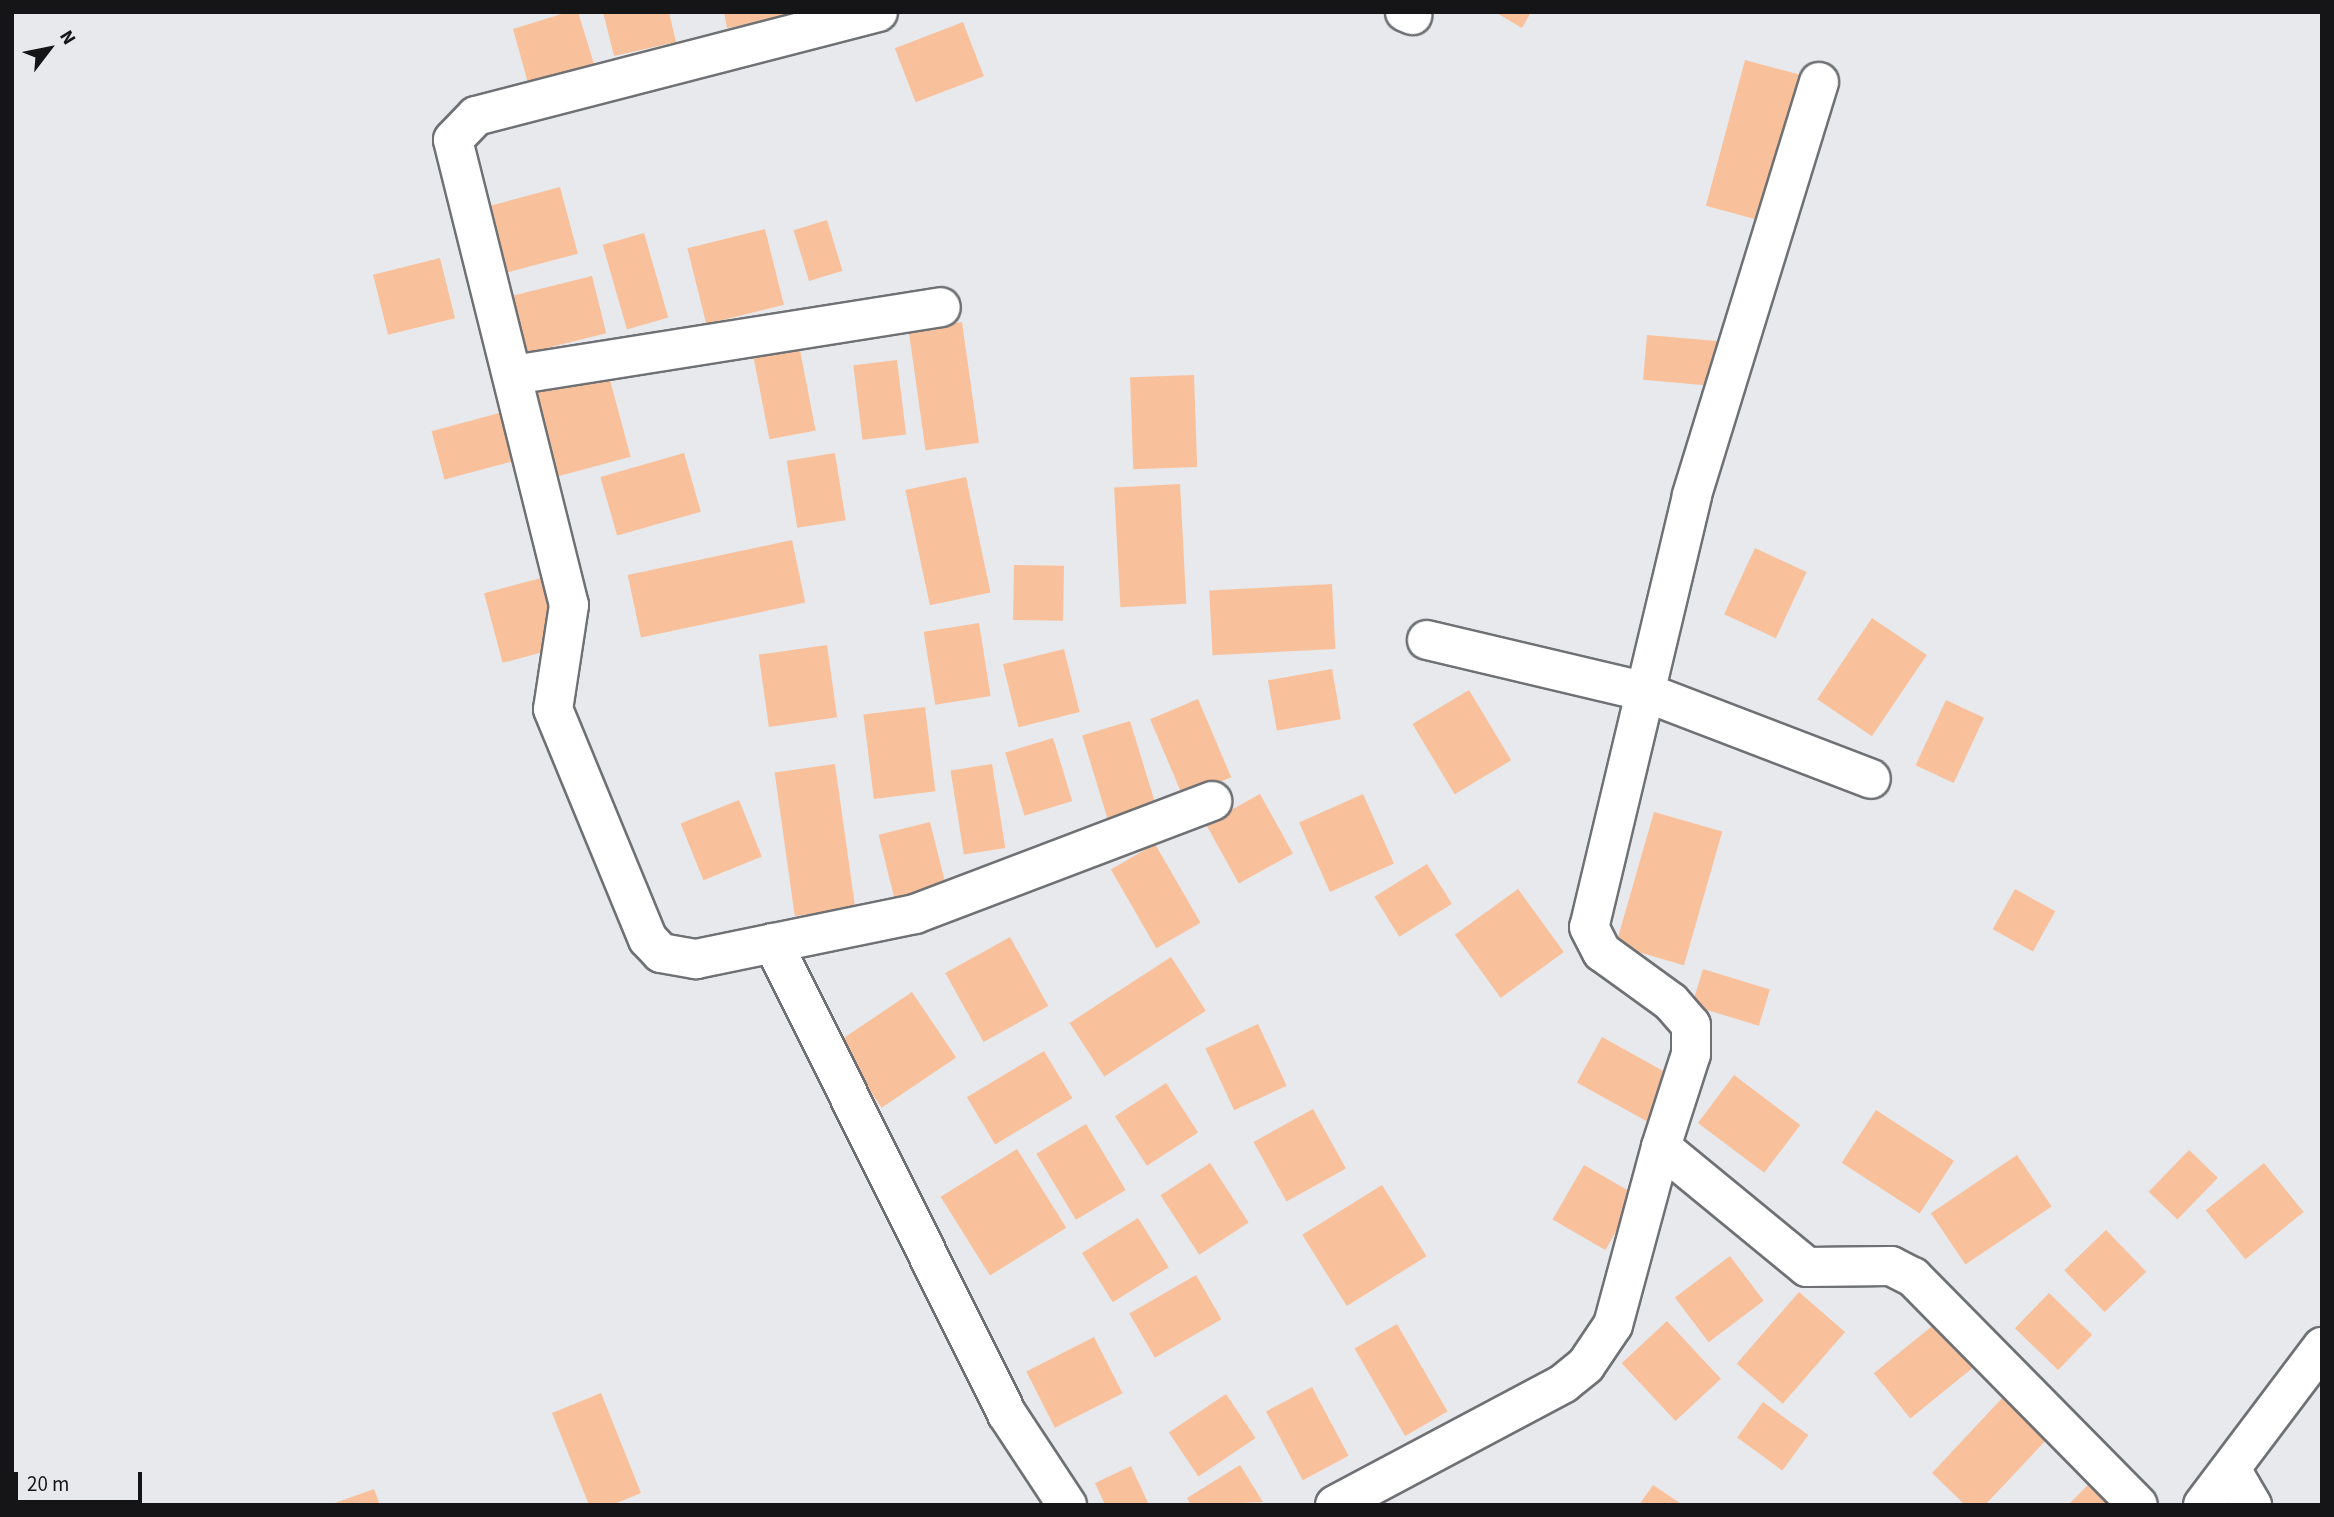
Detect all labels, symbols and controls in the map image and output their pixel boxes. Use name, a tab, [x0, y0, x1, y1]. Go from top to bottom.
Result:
north arrow	[14, 14, 84, 84]
text: N	[52, 25, 82, 50]
scale bar	[18, 1458, 145, 1502]
text: 20 m	[27, 1469, 69, 1499]

